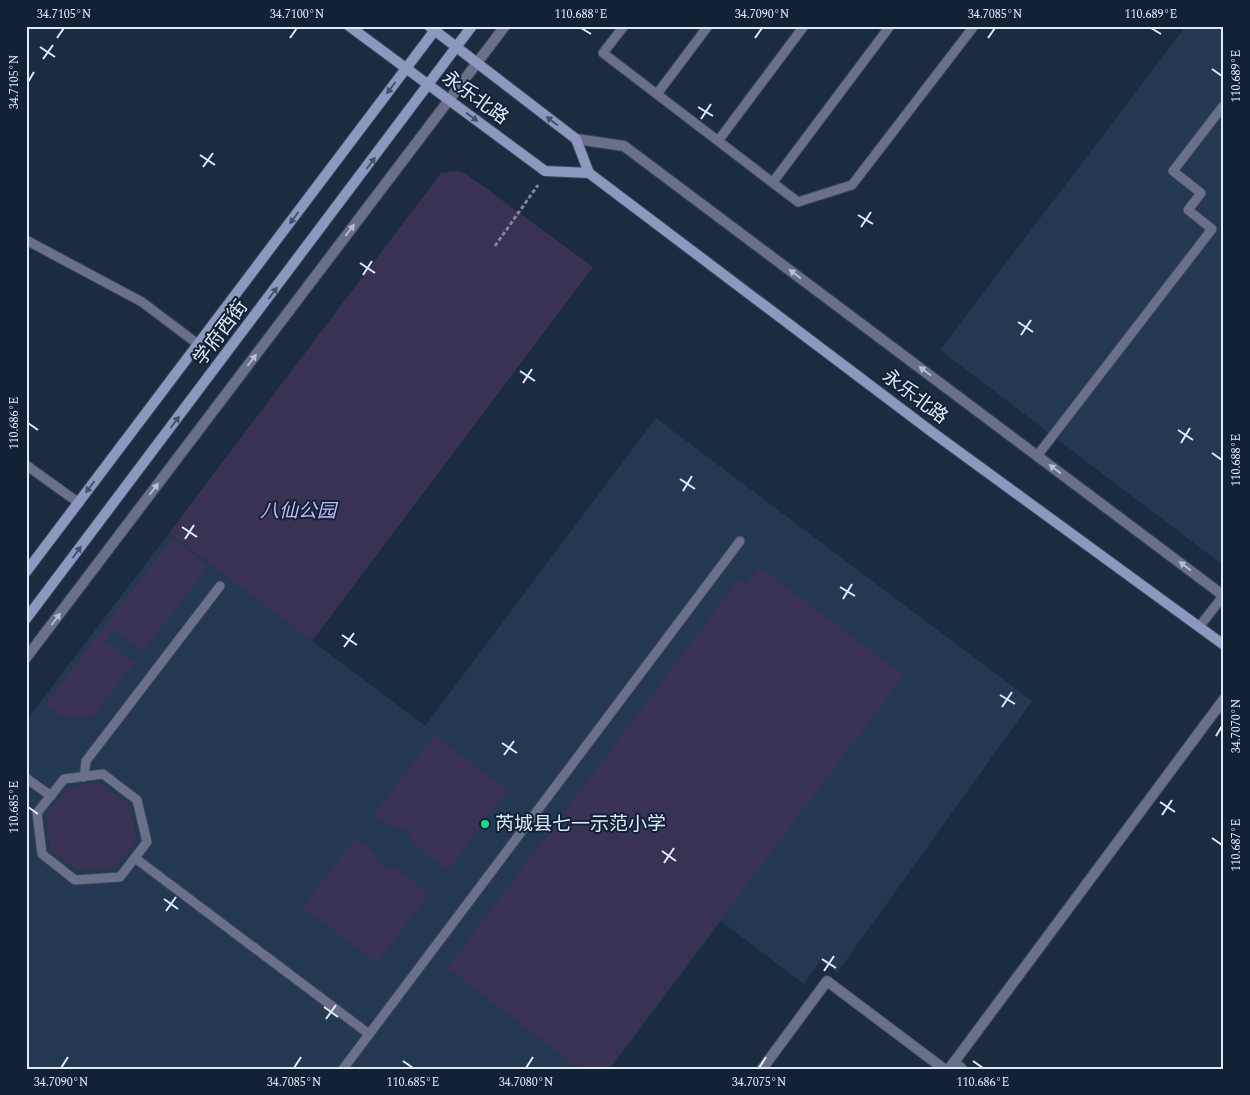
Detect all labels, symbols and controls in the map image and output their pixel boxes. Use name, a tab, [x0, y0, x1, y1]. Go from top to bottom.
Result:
text: 34.7105°N	[37, 5, 91, 24]
text: 34.7100°N	[270, 5, 324, 24]
text: 110.688°E	[555, 5, 607, 24]
text: 34.7090°N	[735, 5, 789, 24]
text: 34.7085°N	[968, 5, 1022, 24]
text: 110.689°E	[1125, 5, 1177, 24]
text: 110.689°E	[1227, 50, 1246, 102]
text: 34.7105°N	[5, 55, 24, 109]
street label: 永乐北路	[436, 64, 514, 132]
one-way arrow	[386, 81, 397, 94]
one-way arrow	[465, 112, 478, 123]
one-way arrow	[546, 115, 559, 126]
one-way arrow	[365, 157, 376, 170]
one-way arrow	[289, 211, 299, 225]
one-way arrow	[345, 224, 356, 237]
one-way arrow	[788, 269, 802, 279]
one-way arrow	[268, 286, 278, 300]
street label: 学府西街	[187, 294, 255, 372]
one-way arrow	[247, 353, 257, 367]
street label: 永乐北路	[876, 363, 954, 431]
one-way arrow	[919, 366, 932, 377]
text: 110.686°E	[5, 397, 24, 449]
one-way arrow	[170, 415, 180, 429]
text: 110.688°E	[1227, 434, 1246, 486]
one-way arrow	[1048, 464, 1062, 474]
one-way arrow	[85, 481, 96, 494]
one-way arrow	[149, 482, 159, 496]
park label: 八仙公园	[260, 497, 339, 526]
one-way arrow	[72, 545, 82, 559]
one-way arrow	[1179, 561, 1192, 572]
one-way arrow	[50, 613, 61, 626]
text: 34.7070°N	[1227, 699, 1246, 753]
text: 110.685°E	[5, 781, 24, 833]
place label: 芮城县七一示范小学	[495, 810, 666, 839]
marker: 芮城县七一示范小学	[479, 818, 491, 830]
text: 110.687°E	[1227, 819, 1246, 871]
text: 34.7090°N	[34, 1073, 88, 1092]
text: 34.7085°N	[267, 1073, 321, 1092]
text: 110.685°E	[387, 1073, 439, 1092]
text: 34.7080°N	[499, 1073, 553, 1092]
text: 34.7075°N	[732, 1073, 786, 1092]
text: 110.686°E	[957, 1073, 1009, 1092]

